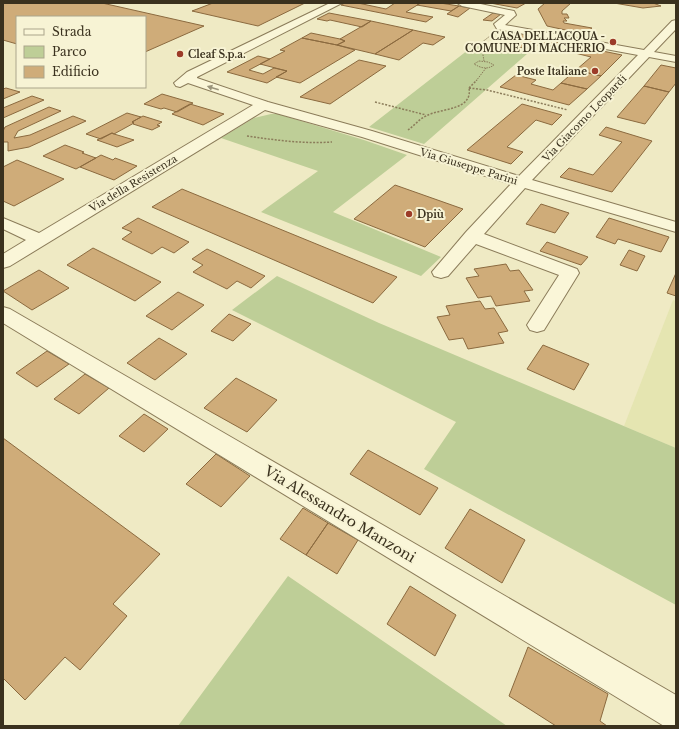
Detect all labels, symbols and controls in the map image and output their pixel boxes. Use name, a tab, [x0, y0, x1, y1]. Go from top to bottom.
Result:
legend	[16, 16, 146, 88]
text: Strada	[52, 24, 92, 39]
place label: CASA DELL'ACQUA - COMUNE DI MACHERIO	[465, 30, 605, 55]
marker: CASA DELL'ACQUA - COMUNE DI MACHERIO	[608, 37, 618, 47]
text: Parco	[52, 44, 87, 59]
place label: Cleaf S.p.a.	[188, 48, 246, 61]
marker: Cleaf S.p.a.	[175, 49, 185, 59]
text: Edificio	[52, 64, 99, 79]
place label: Poste Italiane	[517, 65, 587, 78]
marker: Poste Italiane	[590, 66, 600, 76]
street label: Via Giacomo Leopardi	[539, 72, 630, 165]
one-way arrow	[206, 85, 218, 91]
street label: Via Giuseppe Parini	[417, 145, 520, 188]
street label: Via della Resistenza	[86, 152, 180, 215]
place label: Dpiù	[417, 208, 444, 221]
marker: Dpiù	[404, 209, 414, 219]
street label: Via Alessandro Manzoni	[260, 461, 419, 566]

